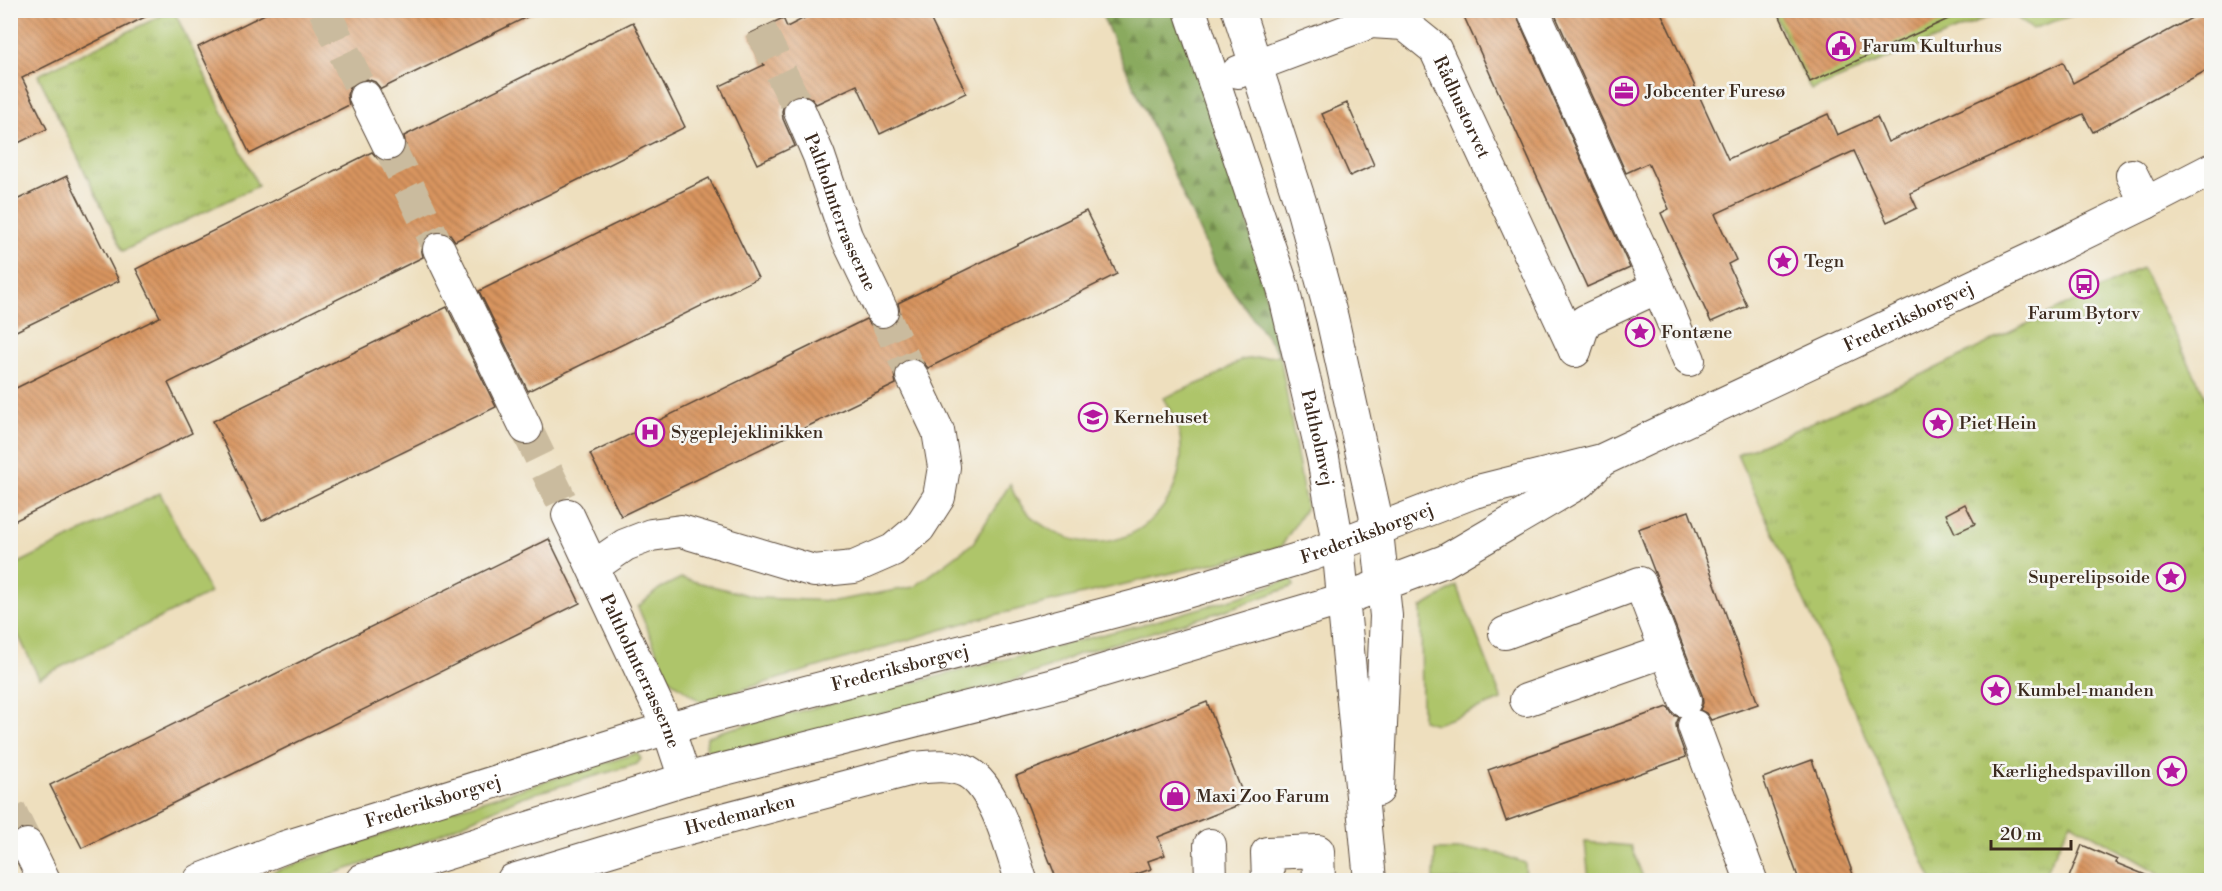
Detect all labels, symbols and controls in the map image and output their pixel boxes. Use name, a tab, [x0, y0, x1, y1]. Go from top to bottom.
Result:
public building icon: Farum Kulturhus	[1825, 30, 1857, 62]
place label: Farum Kulturhus	[1862, 35, 2002, 58]
street label: Rådhustorvet	[1428, 52, 1496, 162]
office icon: Jobcenter Furesø	[1608, 75, 1640, 107]
place label: Jobcenter Furesø	[1644, 80, 1785, 103]
street label: Paltholmterrasserne	[799, 130, 882, 295]
place icon: Tegn	[1767, 245, 1799, 277]
place label: Tegn	[1804, 250, 1844, 273]
bus stop icon: Farum Bytorv	[2068, 268, 2100, 300]
street label: Frederiksborgvej	[1840, 276, 1977, 357]
place label: Farum Bytorv	[2028, 302, 2141, 325]
place icon: Fontæne	[1624, 316, 1656, 348]
place label: Fontæne	[1661, 321, 1732, 344]
street label: Paltholmvej	[1296, 387, 1339, 488]
school or university icon: Kernehuset	[1077, 401, 1109, 433]
place label: Kernehuset	[1114, 406, 1209, 429]
place icon: Piet Hein	[1922, 407, 1954, 439]
place label: Piet Hein	[1959, 412, 2037, 435]
hospital icon: Sygeplejeklinikken	[634, 416, 666, 448]
place label: Sygeplejeklinikken	[671, 421, 824, 444]
street label: Frederiksborgvej	[1298, 497, 1437, 569]
place icon: Superelipsoide	[2155, 561, 2187, 593]
place label: Superelipsoide	[2028, 566, 2150, 589]
street label: Paltholmterrasserne	[595, 590, 685, 751]
street label: Frederiksborgvej	[829, 639, 971, 696]
place icon: Kumbel-manden	[1980, 674, 2012, 706]
place label: Kumbel-manden	[2017, 679, 2154, 702]
place icon: Kærlighedspavillon	[2156, 755, 2188, 787]
place label: Kærlighedspavillon	[1992, 760, 2151, 783]
street label: Frederiksborgvej	[362, 769, 504, 833]
shop icon: Maxi Zoo Farum	[1159, 780, 1191, 812]
place label: Maxi Zoo Farum	[1196, 785, 1330, 808]
street label: Hvedemarken	[682, 789, 798, 840]
scale bar	[1991, 813, 2070, 851]
text: 20 m	[2000, 823, 2042, 846]

